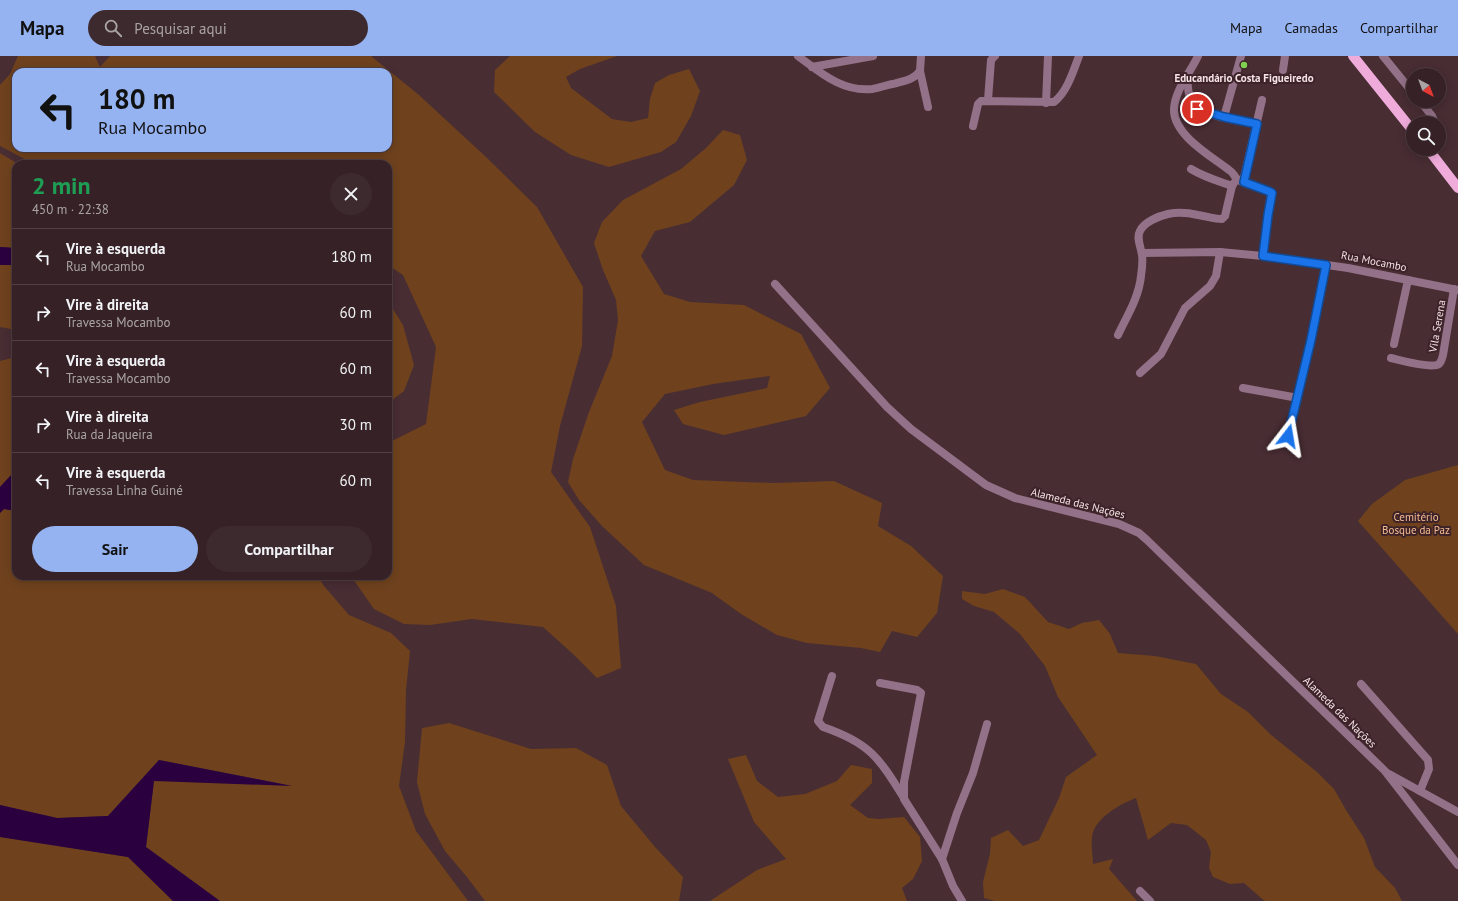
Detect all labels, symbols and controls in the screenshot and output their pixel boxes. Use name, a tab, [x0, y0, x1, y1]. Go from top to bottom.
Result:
search box	[88, 10, 368, 46]
text: Mapa	[20, 16, 64, 40]
icon: search	[102, 17, 124, 39]
text: Pesquisar aqui	[134, 19, 227, 38]
text: Mapa	[1230, 19, 1263, 37]
text: Camadas	[1285, 19, 1338, 37]
text: Compartilhar	[1360, 19, 1438, 37]
marker: Educandário Costa Figueiredo	[1239, 60, 1249, 70]
north arrow	[1406, 68, 1446, 108]
map controls	[1406, 68, 1446, 156]
place label: Educandário Costa Figueiredo	[1174, 71, 1314, 85]
text: 180 m	[98, 80, 175, 117]
icon: left	[32, 84, 84, 136]
pin	[1180, 92, 1214, 126]
icon: arrive	[1186, 98, 1208, 120]
text: Rua Mocambo	[98, 116, 207, 139]
button: search	[1406, 116, 1446, 156]
text: 2 min	[32, 170, 91, 201]
button: close	[330, 173, 372, 215]
text: 450 m · 22:38	[32, 201, 109, 218]
text: Vire à esquerda	[66, 239, 165, 258]
icon: left	[32, 246, 54, 268]
text: 180 m	[331, 247, 372, 266]
street label: Rua Mocambo	[1340, 248, 1408, 274]
text: Rua Mocambo	[66, 258, 145, 275]
text: Vire à direita	[66, 295, 149, 314]
street label: Vila Serena	[1425, 299, 1448, 354]
icon: right	[32, 302, 54, 324]
text: 60 m	[339, 303, 372, 322]
text: Travessa Mocambo	[66, 314, 170, 331]
text: Vire à esquerda	[66, 351, 165, 370]
icon: left	[32, 358, 54, 380]
text: 60 m	[339, 359, 372, 378]
text: Travessa Mocambo	[66, 370, 170, 387]
text: Vire à direita	[66, 407, 149, 426]
icon: right	[32, 414, 54, 436]
text: 30 m	[339, 415, 372, 434]
position arrow	[1267, 415, 1309, 457]
text: Rua da Jaqueira	[66, 426, 153, 443]
text: Vire à esquerda	[66, 463, 165, 482]
icon: left	[32, 470, 54, 492]
text: 60 m	[339, 471, 372, 490]
text: Travessa Linha Guiné	[66, 482, 183, 499]
street label: Alameda das Nações	[1029, 485, 1127, 522]
park label: Cemitério Bosque da Paz	[1382, 510, 1450, 537]
button: Sair	[32, 526, 198, 572]
button: Compartilhar	[206, 526, 372, 572]
street label: Alameda das Nações	[1300, 673, 1380, 751]

